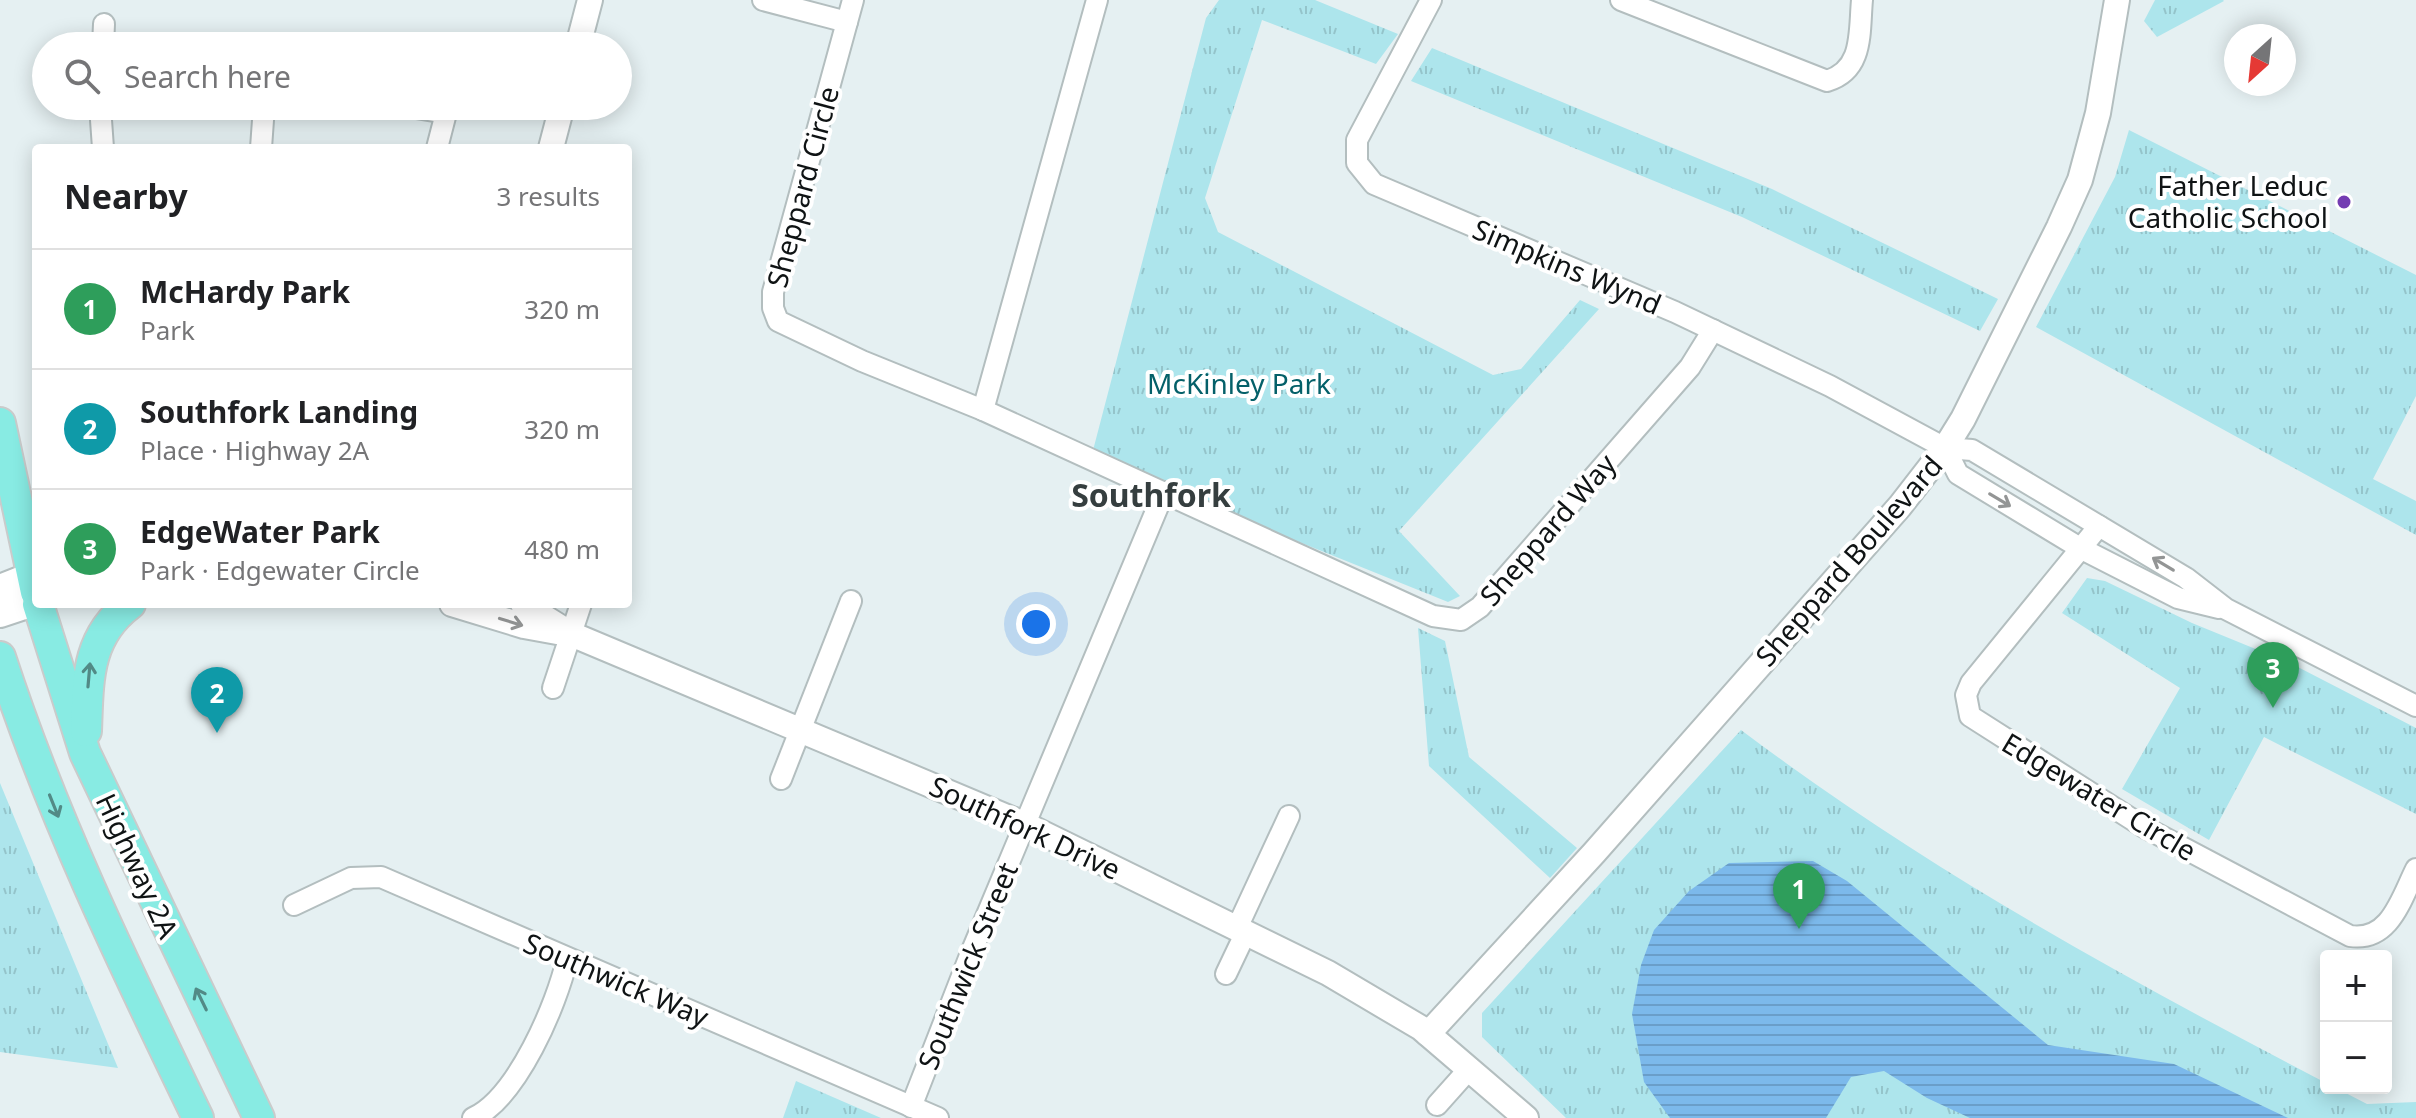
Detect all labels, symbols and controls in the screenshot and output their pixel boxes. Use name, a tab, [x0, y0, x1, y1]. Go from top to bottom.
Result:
north arrow	[2224, 24, 2296, 96]
search box	[32, 32, 632, 120]
icon: search	[60, 54, 104, 98]
text: Search here	[124, 56, 291, 97]
street label: Sheppard Circle	[757, 82, 847, 291]
place label: Father Leduc Catholic School	[2128, 166, 2328, 236]
text: Nearby	[64, 173, 188, 219]
text: 3 results	[496, 178, 600, 214]
marker: Father Leduc Catholic School	[2335, 193, 2353, 211]
street label: Simpkins Wynd	[1467, 209, 1667, 323]
text: McHardy Park	[140, 271, 350, 312]
text: 1	[83, 291, 97, 327]
text: 320 m	[524, 291, 600, 327]
text: Park	[140, 312, 195, 348]
park label: McKinley Park	[1147, 364, 1331, 402]
text: Southfork Landing	[140, 391, 418, 432]
text: 2	[83, 411, 97, 447]
text: 320 m	[524, 411, 600, 447]
text: Place · Highway 2A	[140, 432, 369, 468]
street label: Sheppard Way	[1471, 445, 1624, 613]
street label: Sheppard Boulevard	[1746, 447, 1950, 674]
district label: Southfork	[1071, 473, 1231, 516]
one-way arrow	[1988, 492, 2011, 508]
text: EdgeWater Park	[140, 511, 380, 552]
text: 3	[83, 531, 97, 567]
text: 480 m	[524, 531, 600, 567]
text: Park · Edgewater Circle	[140, 552, 420, 588]
one-way arrow	[2152, 556, 2175, 572]
your location	[1016, 604, 1056, 644]
one-way arrow	[498, 616, 523, 630]
pin: 3	[2247, 642, 2299, 708]
one-way arrow	[82, 662, 97, 689]
pin: 2	[191, 667, 243, 733]
street label: Edgewater Circle	[1995, 723, 2204, 869]
street label: Southfork Drive	[924, 766, 1127, 888]
street label: Highway 2A	[88, 787, 188, 944]
one-way arrow	[48, 793, 62, 818]
street label: Southwick Street	[908, 856, 1026, 1075]
pin: 1	[1773, 863, 1825, 929]
street label: Southwick Way	[518, 923, 715, 1035]
map controls	[2320, 950, 2392, 1094]
button: +	[2320, 950, 2392, 1022]
one-way arrow	[193, 987, 208, 1011]
button: −	[2320, 1022, 2392, 1094]

